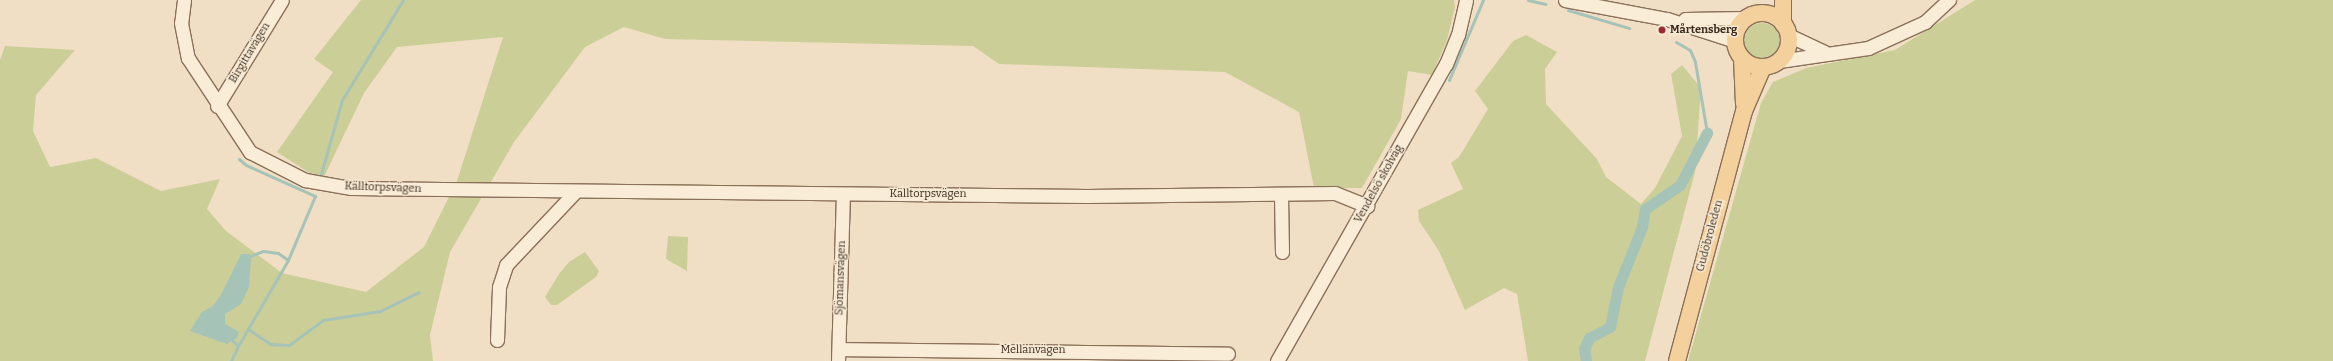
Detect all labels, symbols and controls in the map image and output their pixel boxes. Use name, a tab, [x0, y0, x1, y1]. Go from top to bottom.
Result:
street label: Birgittavägen	[227, 20, 273, 86]
place label: Mårtensberg	[1670, 23, 1737, 37]
marker: Mårtensberg	[1657, 25, 1667, 35]
street label: Vendelsö skolväg	[1352, 143, 1406, 225]
street label: Källtorpsvägen	[344, 180, 422, 196]
street label: Källtorpsvägen	[890, 187, 966, 201]
street label: Gudöbroleden	[1694, 199, 1726, 273]
street label: Sjömansvägen	[833, 240, 849, 316]
street label: Mellanvägen	[1000, 343, 1066, 357]

